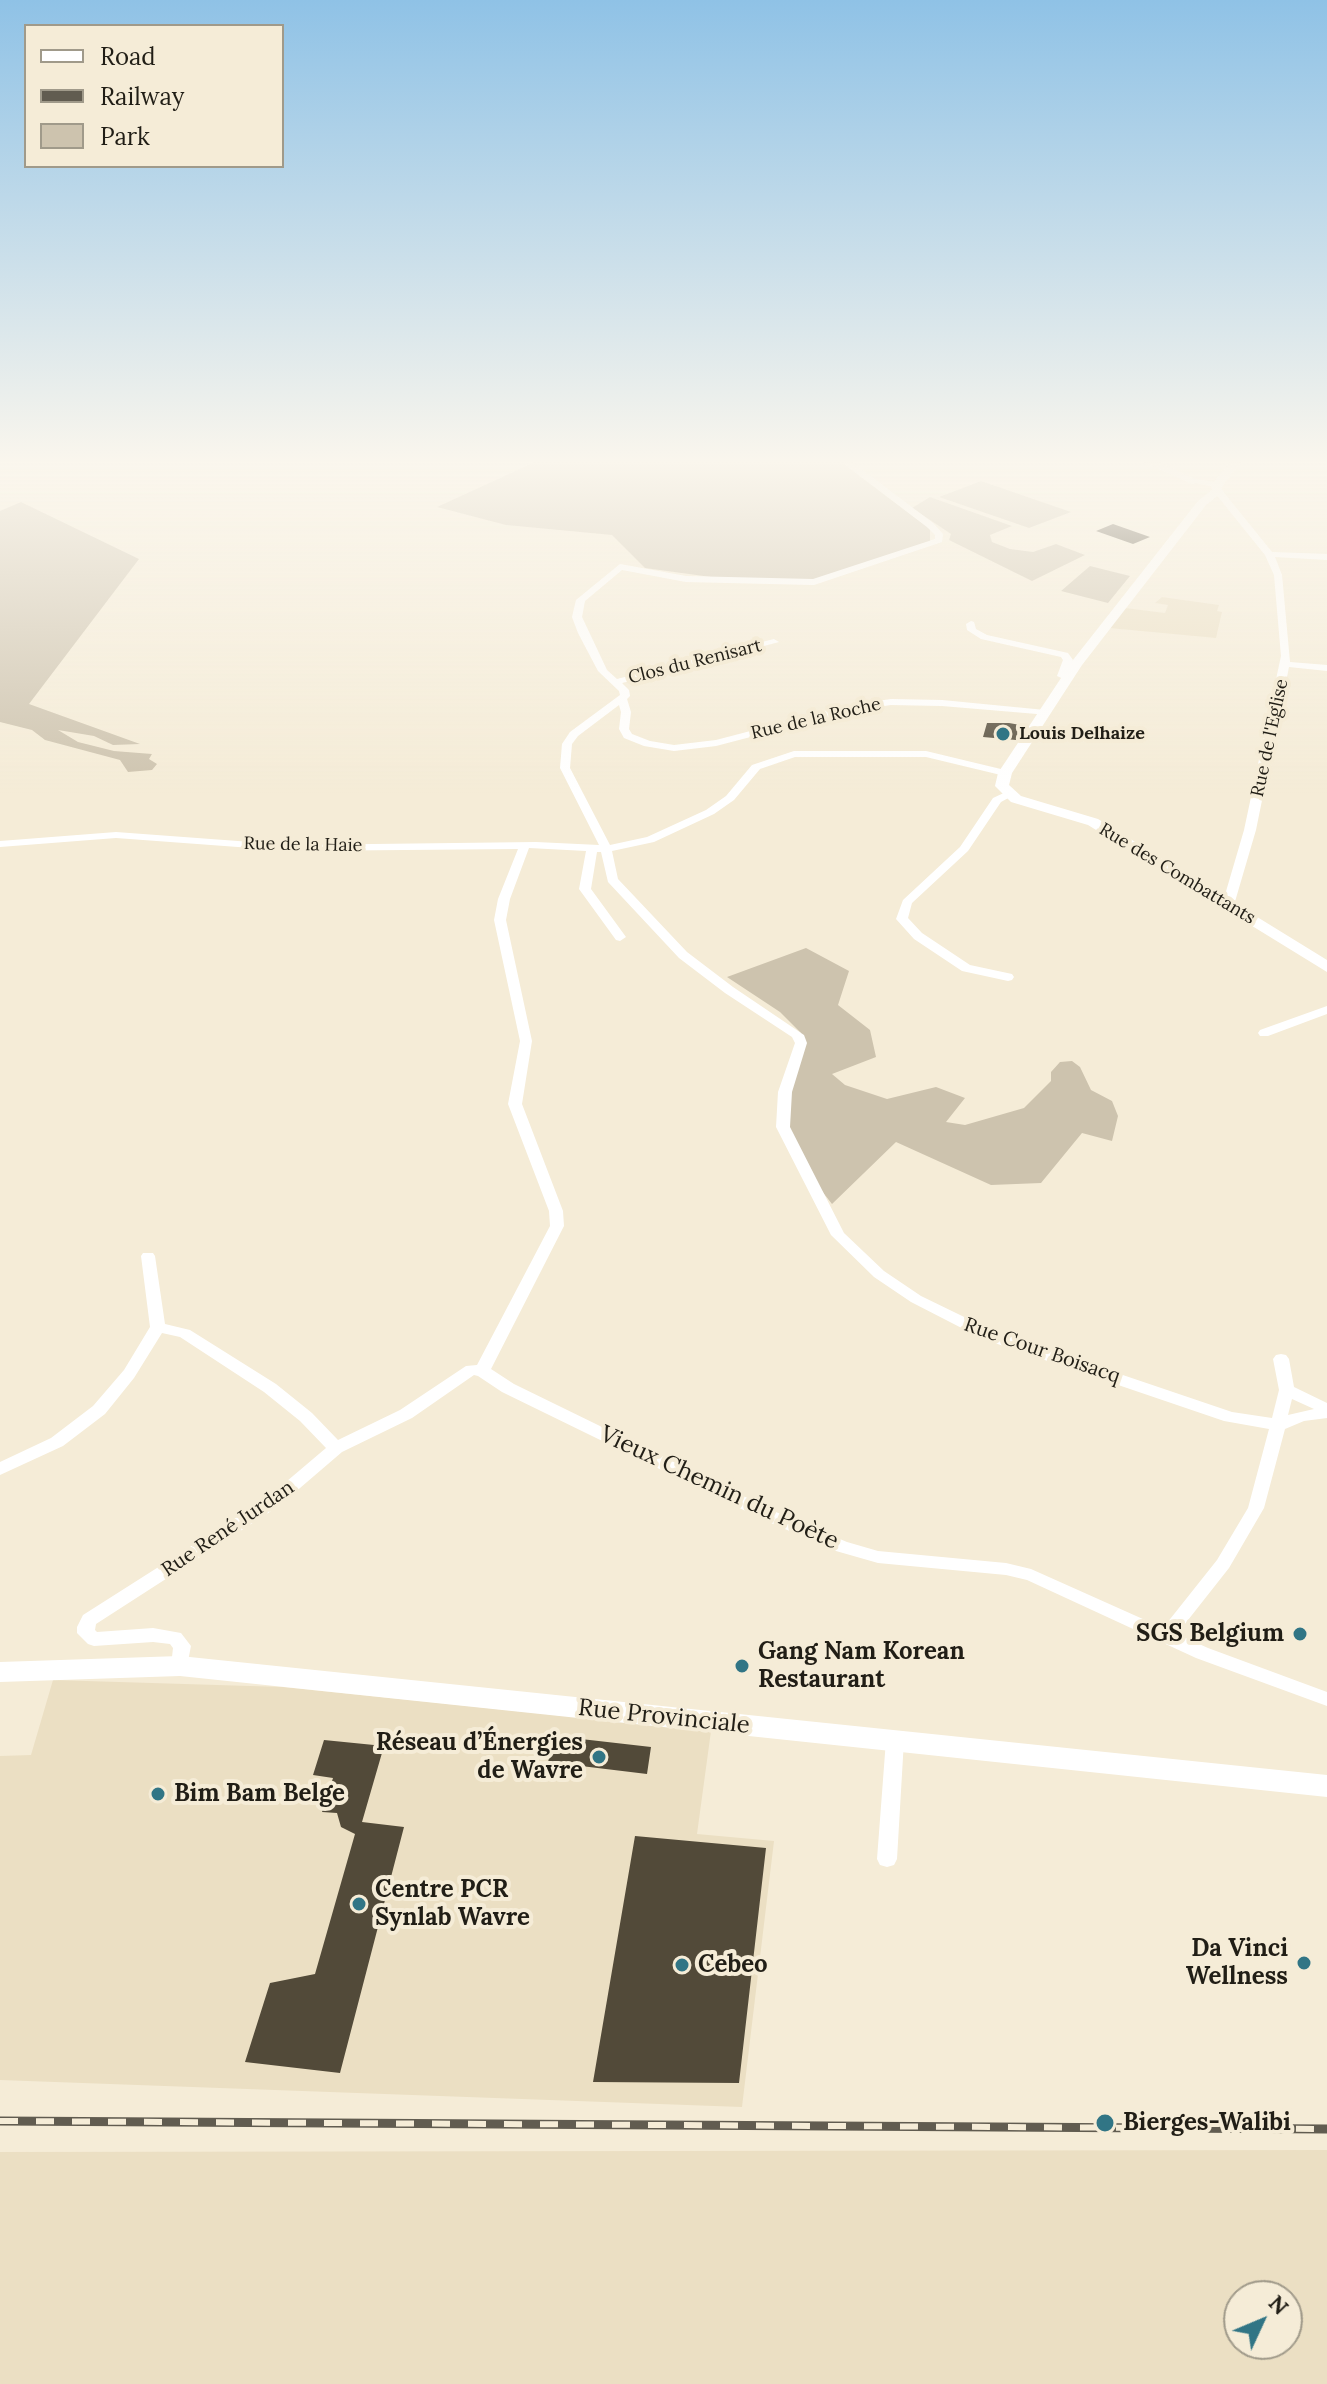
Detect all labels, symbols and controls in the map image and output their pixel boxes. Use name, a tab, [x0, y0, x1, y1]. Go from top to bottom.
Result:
legend	[24, 24, 284, 168]
text: Road	[100, 41, 156, 72]
text: Railway	[100, 81, 184, 112]
text: Park	[100, 121, 150, 152]
street label: Clos du Renisart	[626, 635, 764, 689]
street label: Rue de l'Eglise	[1247, 677, 1293, 799]
street label: Rue de la Roche	[749, 694, 883, 744]
place label: Louis Delhaize	[1019, 723, 1145, 745]
marker: Louis Delhaize	[994, 725, 1012, 743]
street label: Rue des Combattants	[1095, 819, 1259, 929]
street label: Rue de la Haie	[243, 833, 363, 857]
street label: Rue Cour Boisacq	[961, 1313, 1123, 1389]
street label: Vieux Chemin du Poète	[595, 1420, 843, 1556]
street label: Rue René Jurdan	[157, 1476, 299, 1582]
place label: SGS Belgium	[1136, 1620, 1284, 1648]
marker: SGS Belgium	[1291, 1625, 1309, 1643]
place label: Gang Nam Korean Restaurant	[758, 1638, 965, 1694]
marker: Gang Nam Korean Restaurant	[733, 1657, 751, 1675]
street label: Rue Provinciale	[577, 1694, 751, 1740]
place label: Réseau d’Énergies de Wavre	[376, 1729, 583, 1785]
marker: Réseau d’Énergies de Wavre	[590, 1748, 608, 1766]
place label: Bim Bam Belge	[174, 1780, 345, 1808]
marker: Bim Bam Belge	[149, 1785, 167, 1803]
place label: Centre PCR Synlab Wavre	[375, 1876, 530, 1932]
marker: Centre PCR Synlab Wavre	[350, 1895, 368, 1913]
place label: Da Vinci Wellness	[1186, 1935, 1288, 1991]
place label: Cebeo	[698, 1951, 768, 1979]
marker: Da Vinci Wellness	[1295, 1954, 1313, 1972]
marker: Cebeo	[673, 1956, 691, 1974]
place label: Bierges-Walibi	[1123, 2109, 1291, 2137]
marker: Bierges-Walibi	[1094, 2112, 1116, 2134]
north arrow	[1223, 2280, 1303, 2360]
text: N	[1263, 2289, 1295, 2321]

